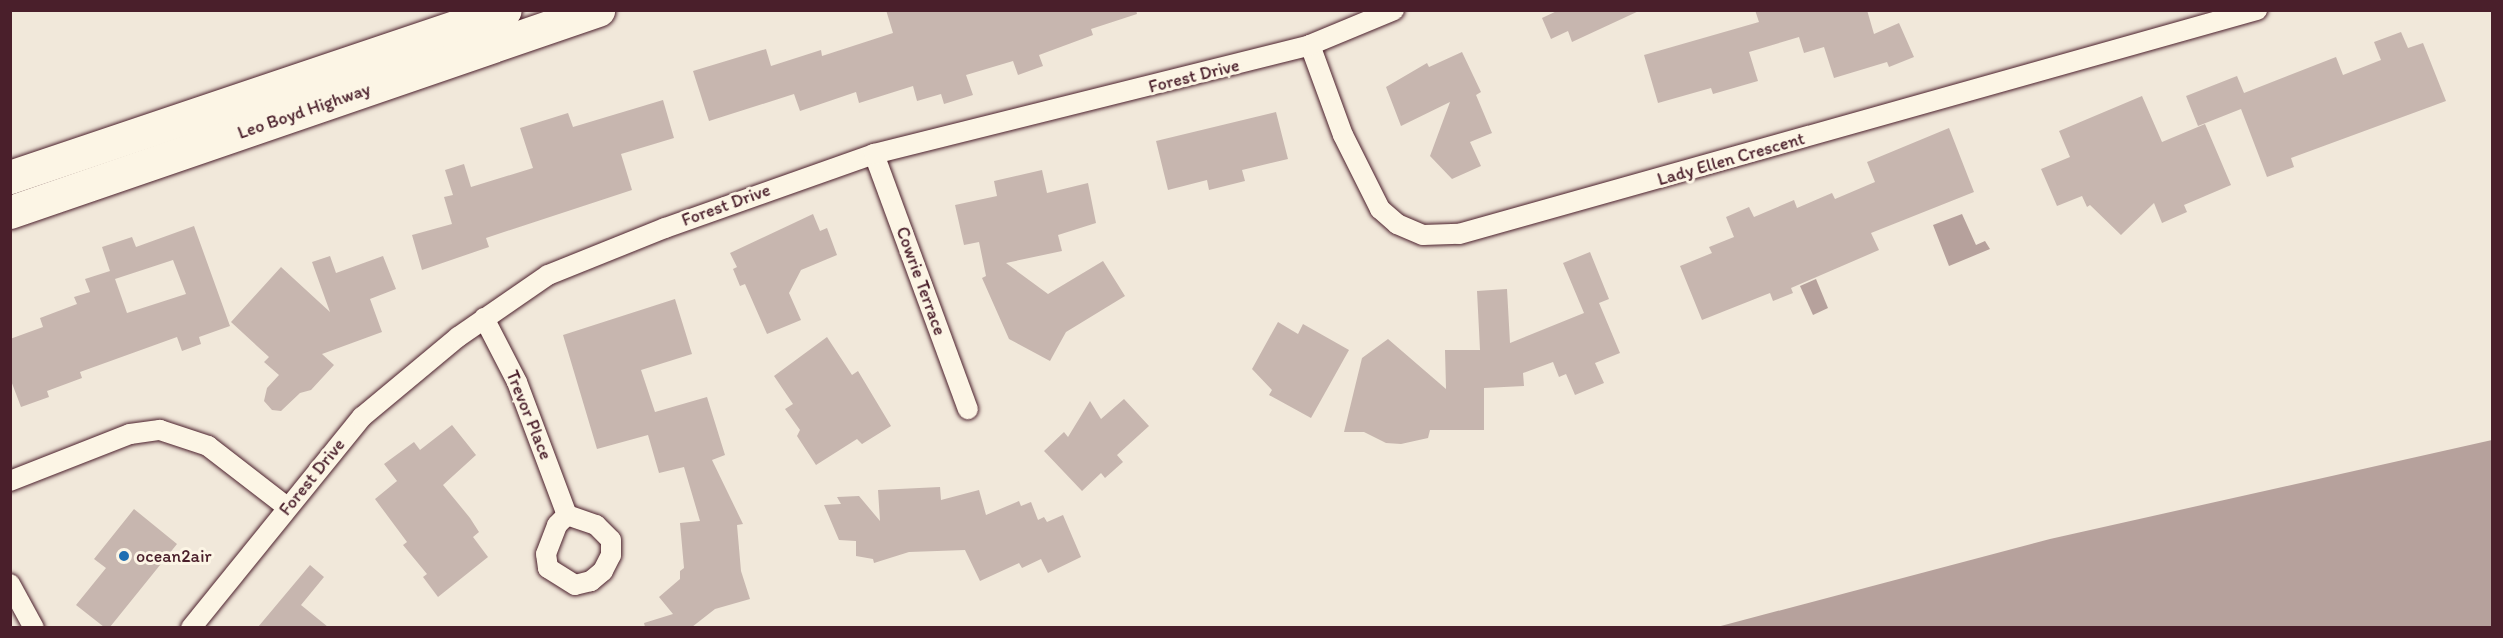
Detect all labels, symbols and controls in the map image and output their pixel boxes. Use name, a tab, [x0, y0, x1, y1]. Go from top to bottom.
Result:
street label: Forest Drive	[1146, 54, 1242, 98]
street label: Leo Boyd Highway	[235, 78, 373, 144]
street label: Lady Ellen Crescent	[1655, 128, 1807, 190]
street label: Forest Drive	[679, 179, 773, 231]
street label: Cowrie Terrace	[891, 224, 951, 338]
street label: Trevor Place	[501, 367, 557, 463]
street label: Forest Drive	[274, 434, 350, 520]
place label: ocean2air	[136, 545, 212, 567]
marker: ocean2air	[117, 549, 131, 563]

